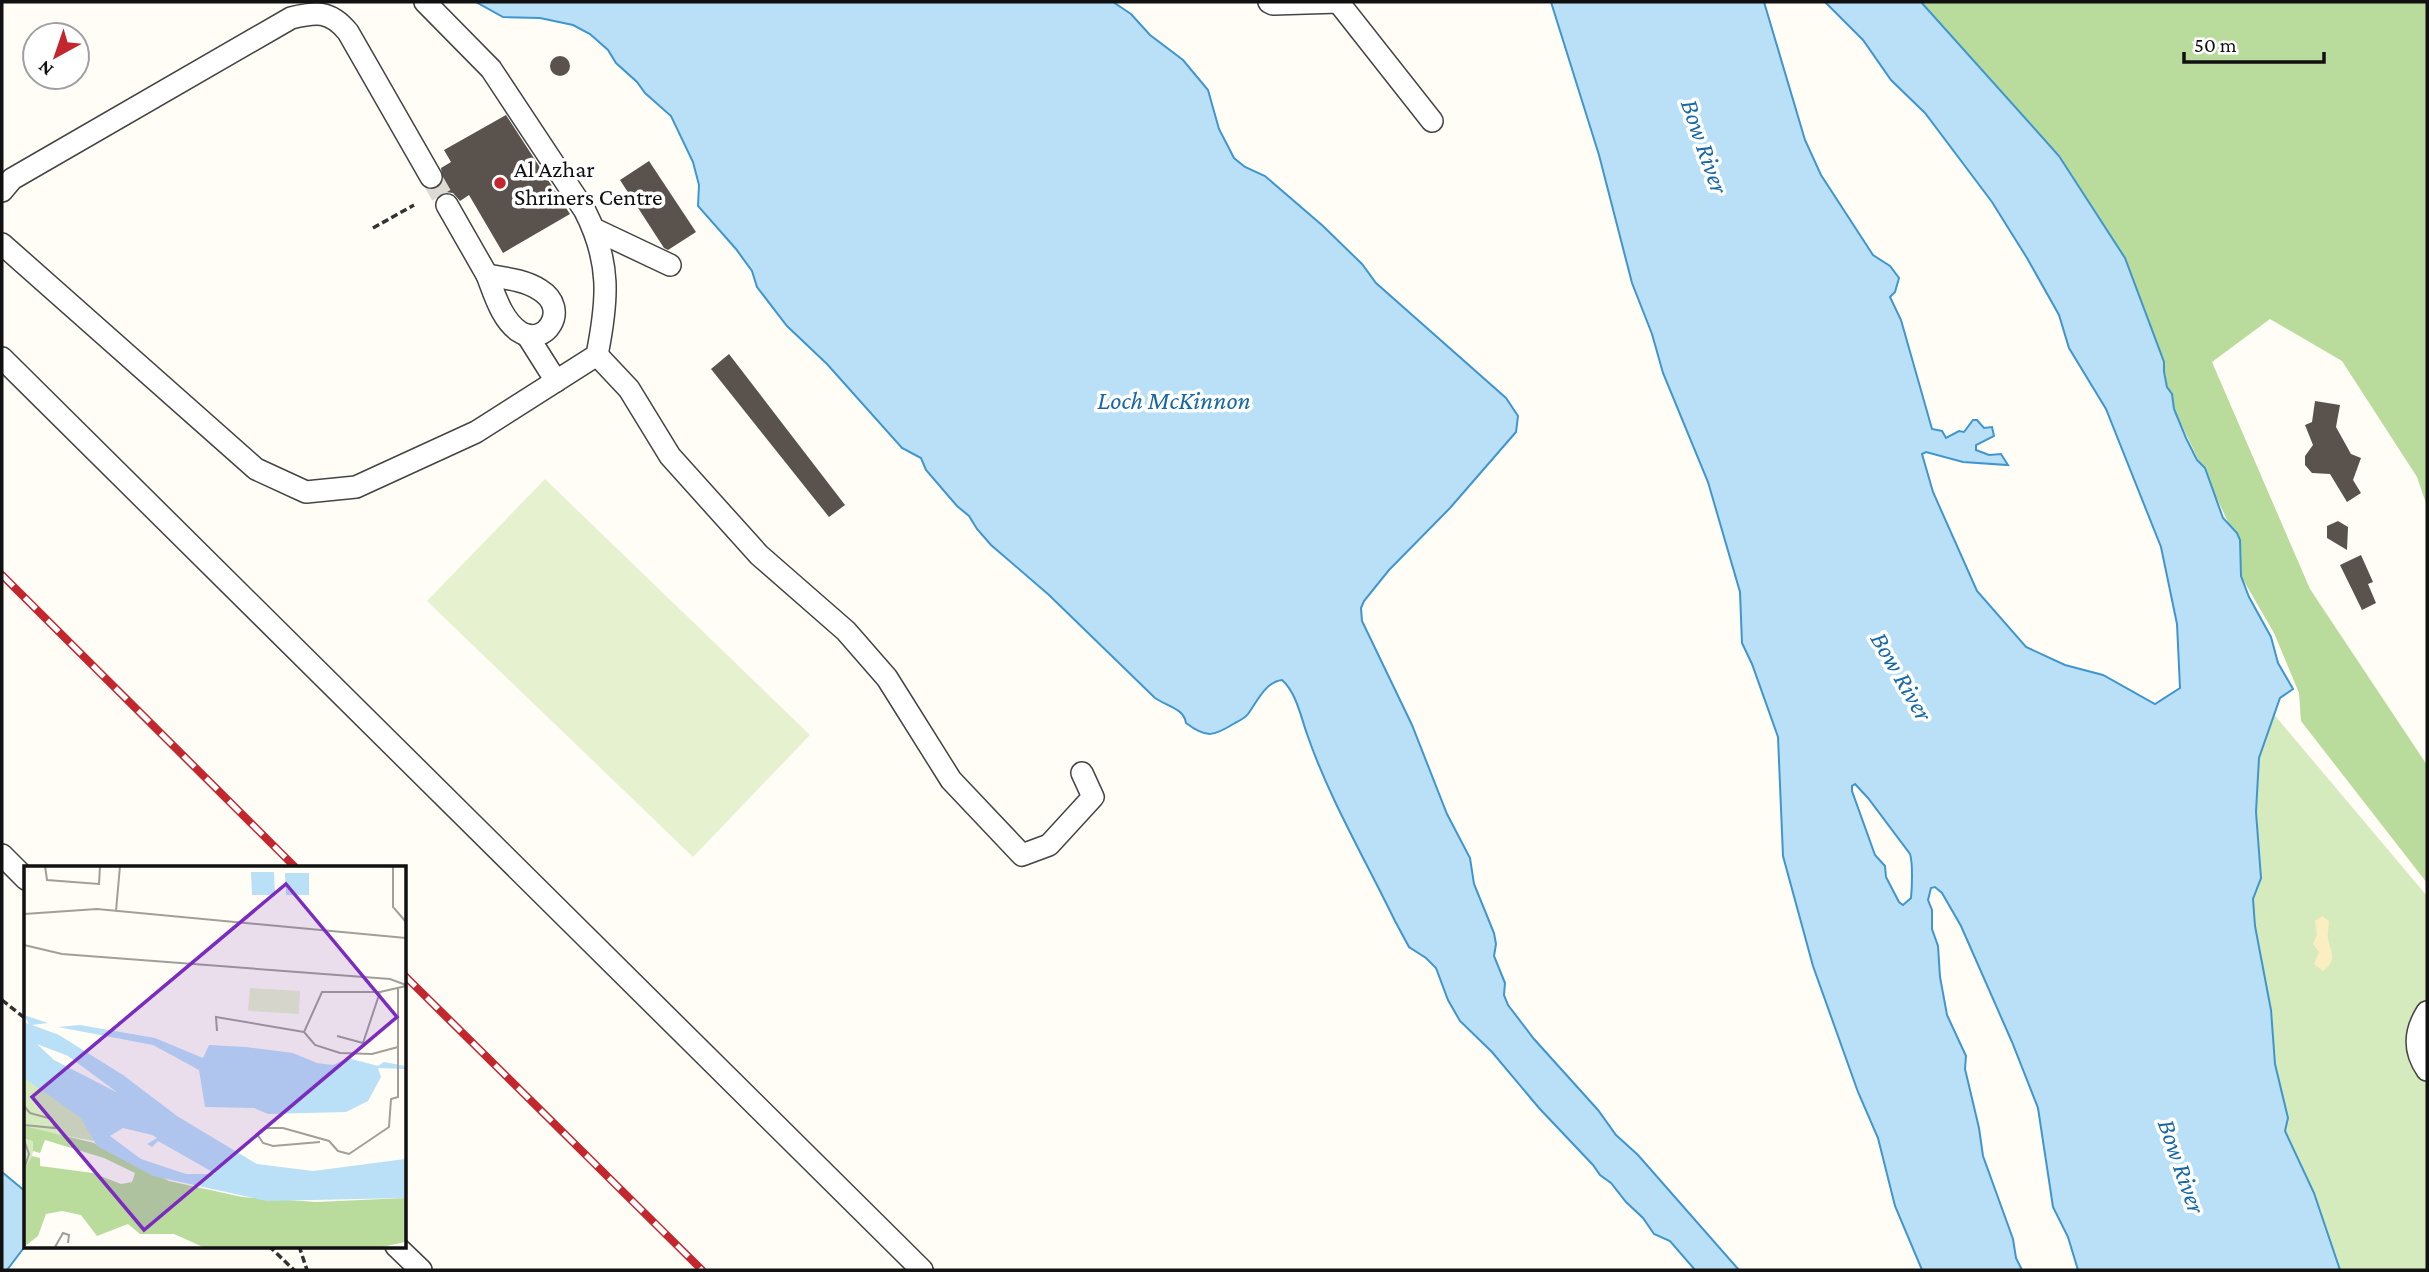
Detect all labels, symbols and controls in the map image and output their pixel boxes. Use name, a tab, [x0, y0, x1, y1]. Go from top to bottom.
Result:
north arrow	[21, 21, 91, 91]
scale bar	[2184, 21, 2324, 65]
text: 50 m	[2194, 33, 2237, 57]
text: N	[34, 56, 57, 81]
water label: Bow River	[1675, 95, 1734, 198]
place label: Al Azhar Shriners Centre	[514, 155, 663, 210]
marker: Al Azhar Shriners Centre	[492, 175, 508, 191]
water label: Loch McKinnon	[1097, 386, 1251, 415]
water label: Bow River	[1865, 627, 1939, 727]
inset map	[24, 866, 406, 1248]
water label: Bow River	[2152, 1115, 2211, 1218]

